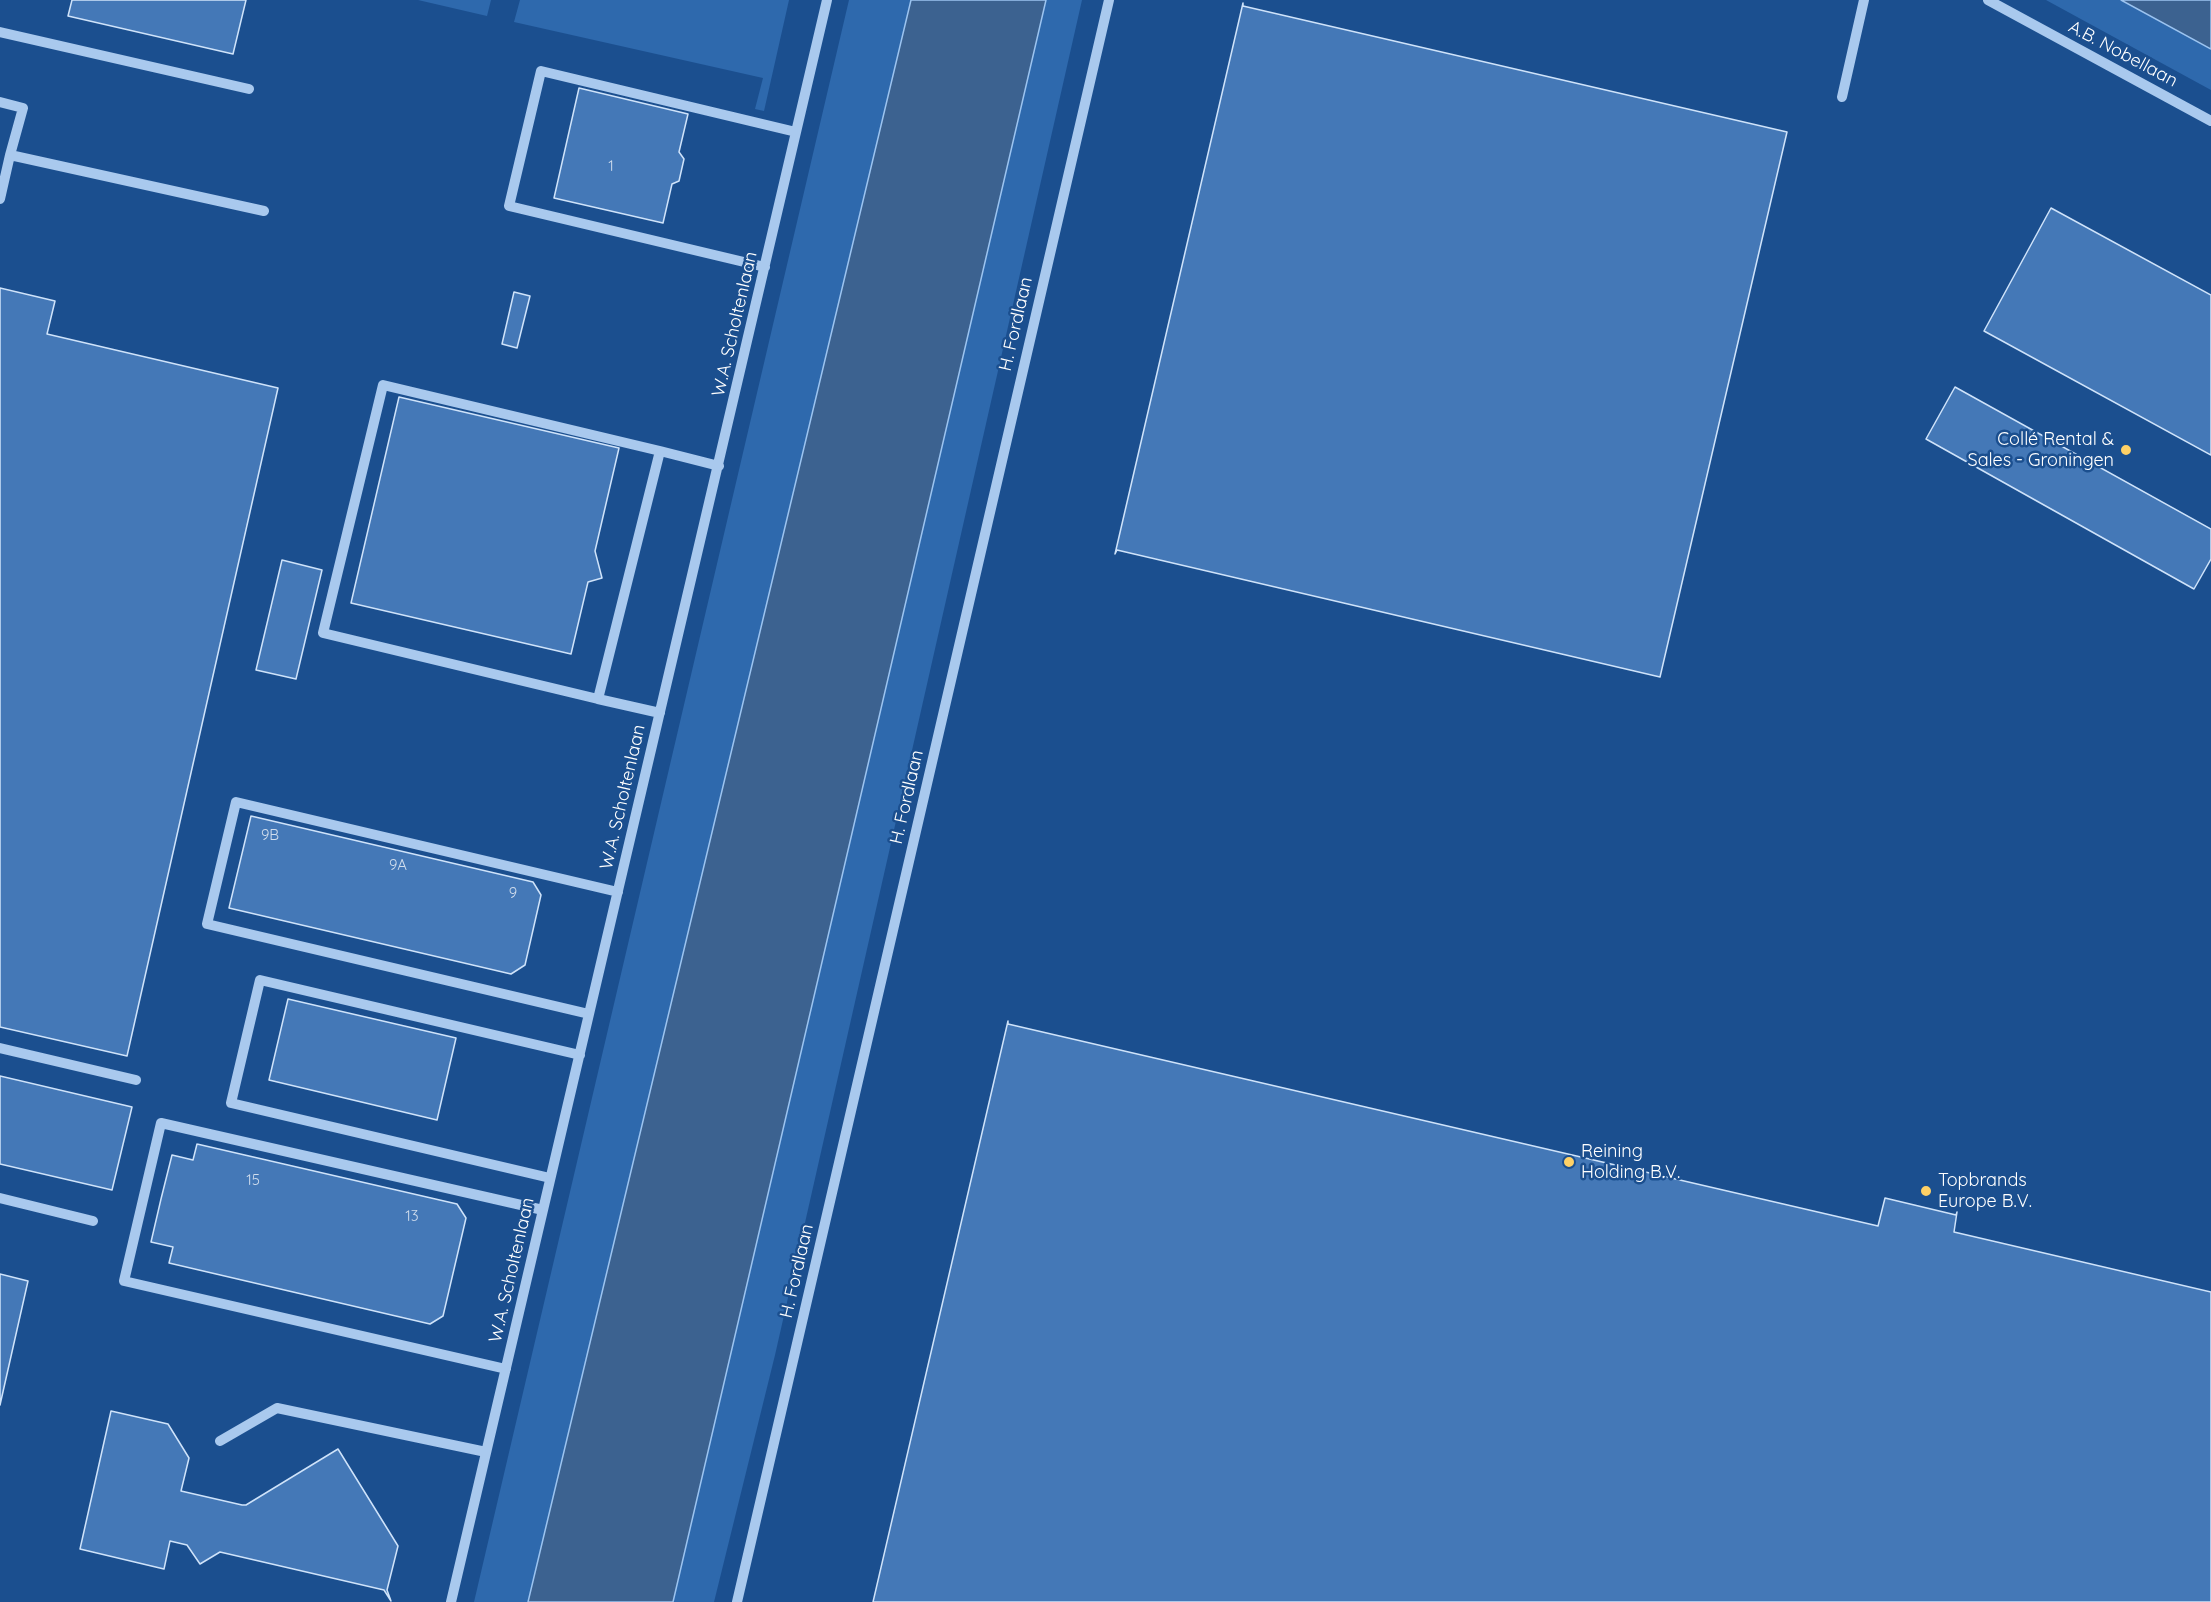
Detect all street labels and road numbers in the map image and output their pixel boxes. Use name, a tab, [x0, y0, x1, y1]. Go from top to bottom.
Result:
street label: A.B. Nobellaan	[2065, 16, 2181, 92]
street label: W.A. Scholtenlaan	[708, 249, 762, 399]
street label: H. Fordlaan	[995, 275, 1037, 373]
street label: W.A. Scholtenlaan	[596, 722, 650, 872]
street label: H. Fordlaan	[886, 748, 928, 846]
street label: W.A. Scholtenlaan	[485, 1195, 539, 1345]
street label: H. Fordlaan	[776, 1222, 818, 1320]

